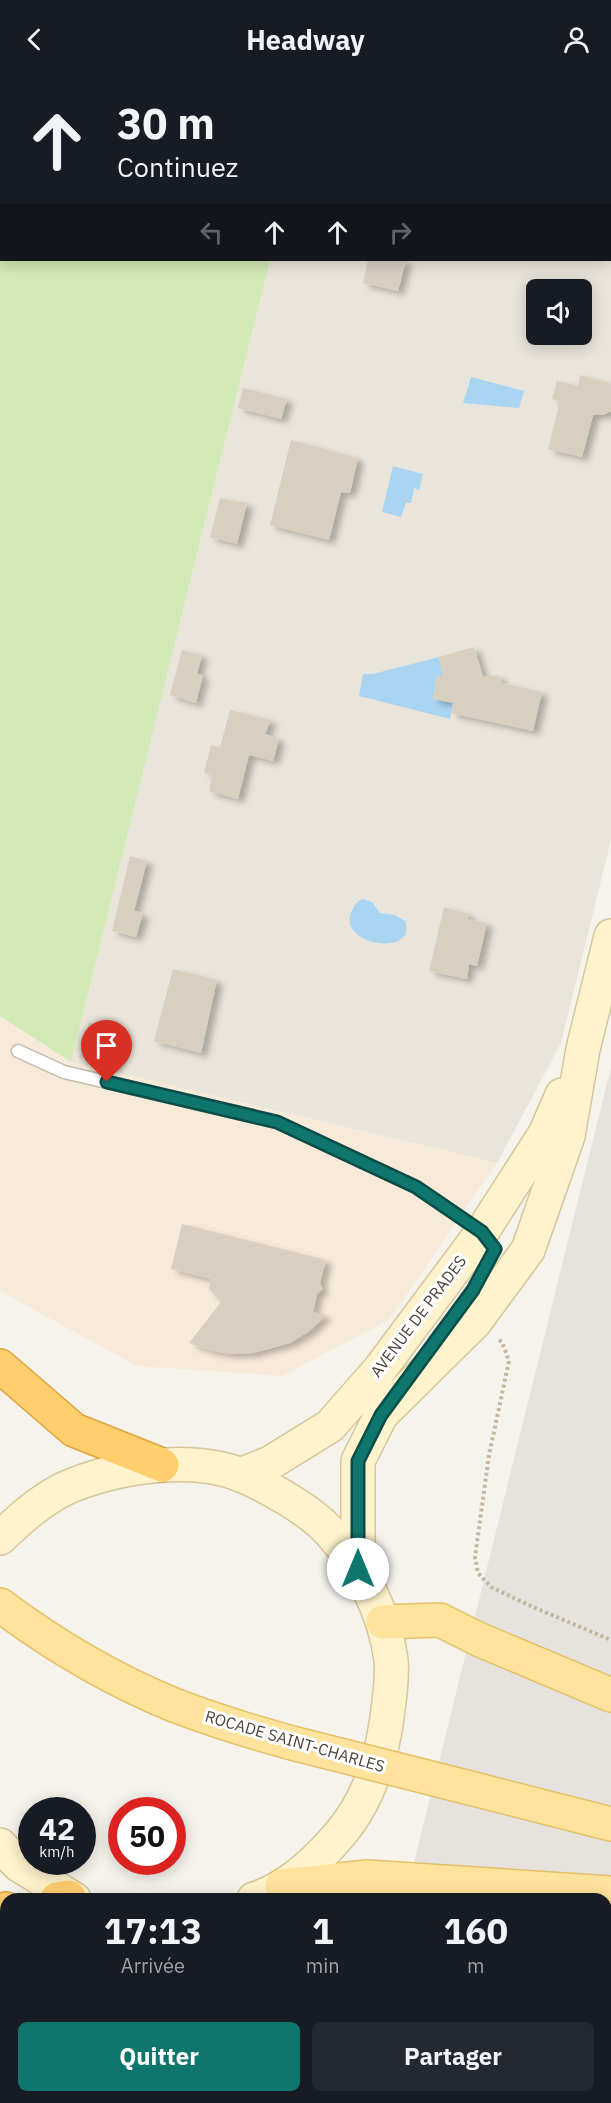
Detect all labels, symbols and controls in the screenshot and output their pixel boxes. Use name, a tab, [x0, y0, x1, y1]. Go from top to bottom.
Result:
text: Headway	[246, 22, 365, 57]
icon: back	[18, 23, 51, 56]
icon: person	[560, 23, 593, 56]
text: 30 m	[117, 96, 215, 151]
icon: ahead	[18, 102, 96, 180]
text: Continuez	[117, 149, 238, 184]
icon: left	[195, 216, 228, 249]
icon: ahead	[258, 216, 291, 249]
icon: ahead	[321, 216, 354, 249]
icon: right	[384, 216, 417, 249]
map controls	[526, 279, 592, 345]
button: sound	[526, 279, 592, 345]
pin	[81, 1020, 132, 1082]
icon: arrive	[90, 1029, 123, 1062]
street label: AVENUE DE PRADES	[366, 1251, 470, 1381]
position arrow	[326, 1537, 390, 1601]
street label: ROCADE SAINT-CHARLES	[203, 1706, 387, 1776]
speed limit sign: 50	[108, 1797, 186, 1875]
text: 42	[39, 1809, 75, 1848]
text: km/h	[39, 1842, 75, 1861]
text: 17:13	[104, 1907, 202, 1954]
text: 1	[312, 1907, 334, 1954]
text: 160	[443, 1907, 508, 1954]
text: Arrivée	[121, 1952, 185, 1979]
text: min	[306, 1952, 340, 1979]
text: m	[467, 1952, 485, 1979]
button: Quitter	[18, 2022, 300, 2091]
button: Partager	[312, 2022, 594, 2091]

